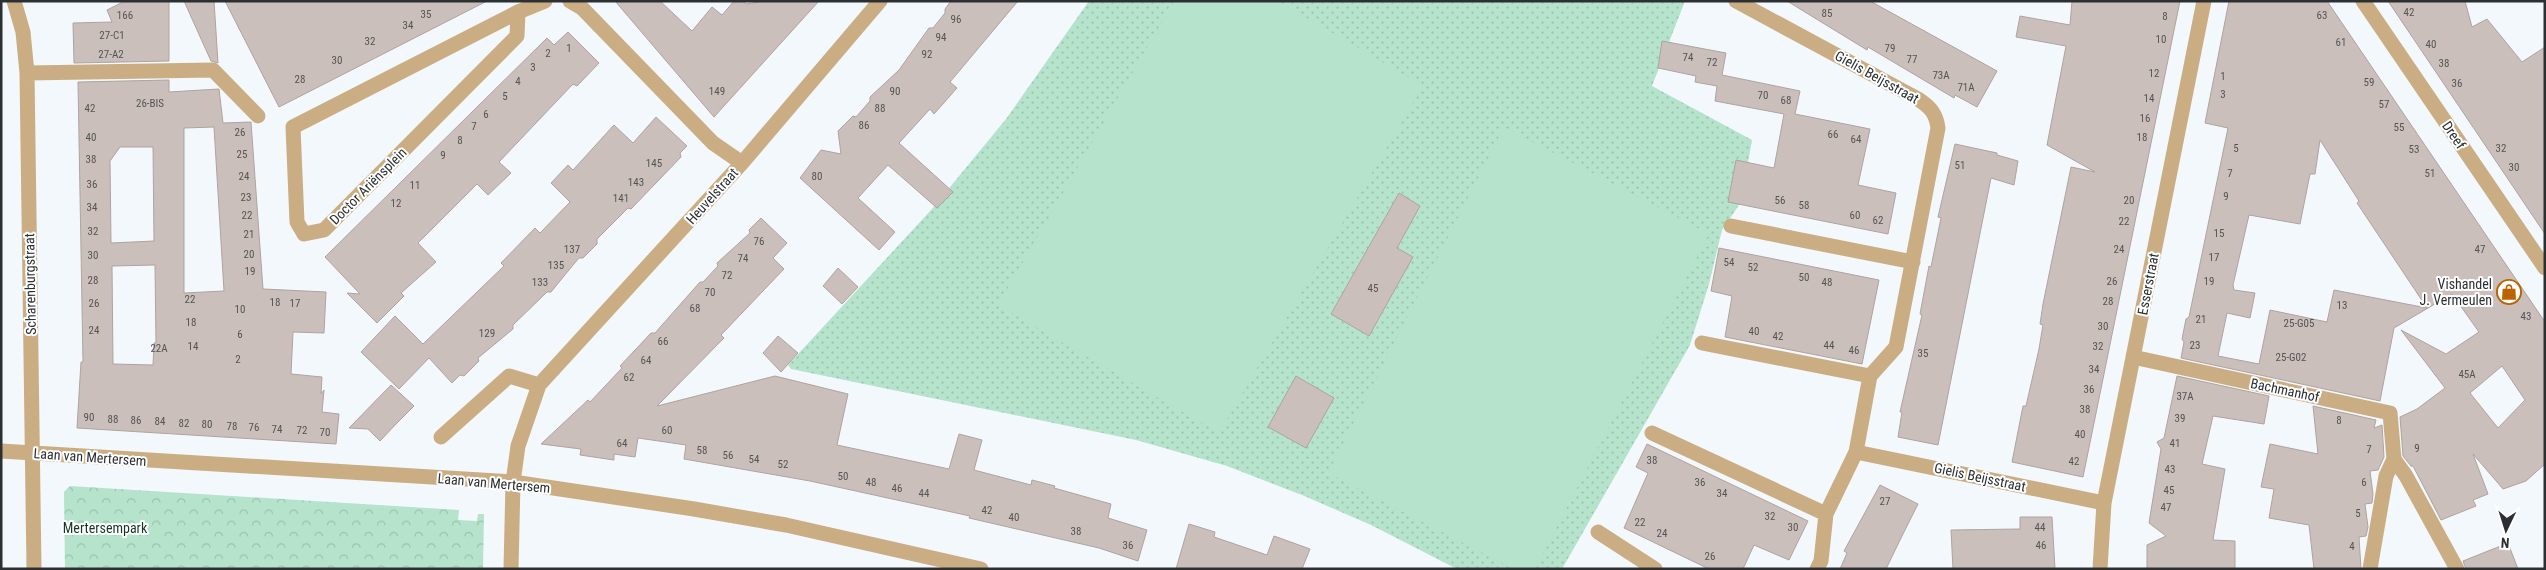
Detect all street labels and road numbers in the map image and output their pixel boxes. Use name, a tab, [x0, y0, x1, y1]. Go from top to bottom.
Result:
street label: Gielis Beijsstraat	[1832, 47, 1922, 107]
street label: Dreef	[2439, 118, 2469, 152]
street label: Doctor Ariënsplein	[326, 144, 410, 228]
street label: Heuvelstraat	[683, 165, 741, 227]
street label: Scharenburgstraat	[21, 233, 39, 335]
street label: Esserstraat	[2134, 252, 2162, 316]
street label: Bachmanhof	[2249, 375, 2321, 405]
street label: Laan van Mertersem	[33, 445, 147, 469]
street label: Gielis Beijsstraat	[1933, 459, 2027, 495]
street label: Laan van Mertersem	[437, 470, 551, 496]

